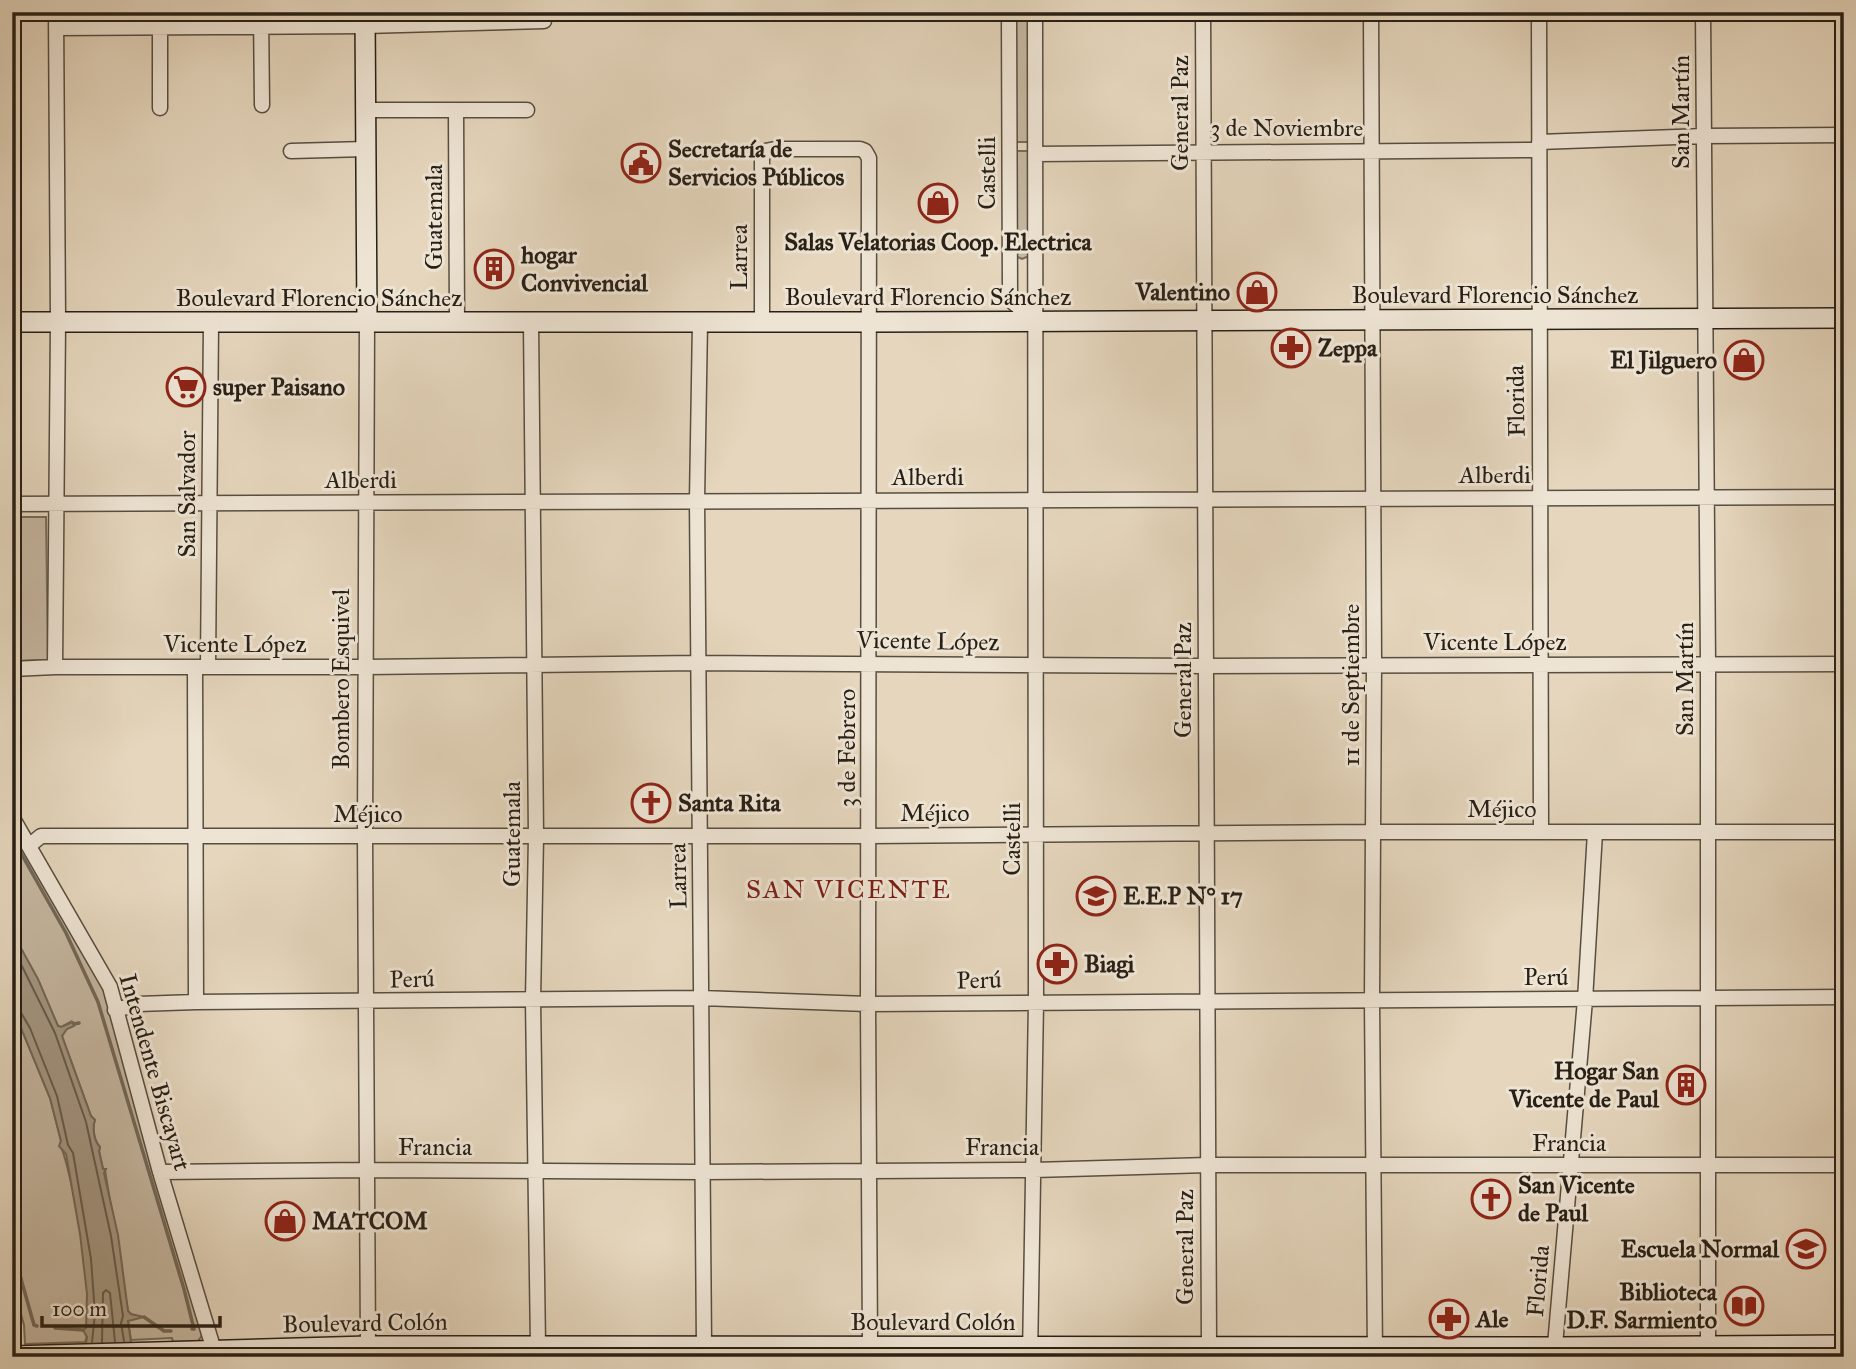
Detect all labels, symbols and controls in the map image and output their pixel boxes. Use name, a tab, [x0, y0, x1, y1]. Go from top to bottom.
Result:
street label: General Paz	[1165, 55, 1195, 171]
street label: San Martín	[1666, 55, 1696, 169]
street label: 3 de Noviembre	[1211, 113, 1363, 143]
place label: Secretaría de Servicios Públicos	[668, 134, 844, 192]
street label: Castelli	[972, 136, 1002, 210]
public building icon: Secretaría de Servicios Públicos	[620, 142, 662, 184]
street label: Guatemala	[419, 163, 449, 270]
shop icon: Salas Velatorias Coop. Electrica	[917, 182, 959, 224]
street label: Larrea	[724, 223, 754, 290]
place label: Salas Velatorias Coop. Electrica	[784, 227, 1093, 257]
place label: hogar Convivencial	[520, 240, 648, 298]
building icon: hogar Convivencial	[473, 248, 515, 290]
shop icon: Valentino	[1236, 271, 1278, 313]
place label: Valentino	[1134, 277, 1230, 307]
street label: Boulevard Florencio Sánchez	[1352, 280, 1638, 310]
street label: Boulevard Florencio Sánchez	[785, 282, 1071, 312]
street label: Boulevard Florencio Sánchez	[176, 283, 462, 313]
pharmacy icon: Zeppa	[1270, 327, 1312, 369]
place label: Zeppa	[1318, 333, 1378, 363]
shop icon: El Jilguero	[1723, 339, 1765, 381]
place label: El Jilguero	[1610, 345, 1717, 375]
street label: Florida	[1500, 364, 1532, 437]
supermarket icon: super Paisano	[165, 366, 207, 408]
place label: super Paisano	[213, 372, 345, 402]
street label: San Salvador	[172, 430, 202, 558]
street label: Alberdi	[1458, 460, 1531, 490]
street label: Alberdi	[891, 462, 964, 492]
street label: Alberdi	[324, 465, 397, 495]
street label: Bombero Esquivel	[326, 588, 356, 769]
street label: 11 de Septiembre	[1336, 604, 1366, 766]
street label: General Paz	[1168, 622, 1198, 738]
street label: San Martín	[1670, 622, 1700, 736]
street label: Vicente López	[855, 625, 1000, 657]
street label: Vicente López	[1423, 627, 1566, 657]
street label: Vicente López	[163, 629, 306, 659]
street label: 3 de Febrero	[832, 689, 862, 807]
street label: Guatemala	[497, 780, 527, 887]
church icon: Santa Rita	[630, 782, 672, 824]
place label: Santa Rita	[678, 788, 781, 818]
street label: Méjico	[1467, 794, 1537, 824]
street label: Méjico	[900, 798, 970, 828]
street label: Méjico	[333, 799, 403, 829]
street label: Castelli	[997, 802, 1027, 876]
street label: Larrea	[662, 842, 694, 909]
district label: SAN VICENTE	[746, 873, 952, 905]
school or university icon: E.E.P N° 17	[1075, 875, 1117, 917]
place label: E.E.P N° 17	[1123, 881, 1243, 911]
pharmacy icon: Biagi	[1036, 943, 1078, 985]
place label: Biagi	[1084, 949, 1135, 979]
street label: Perú	[1523, 962, 1569, 992]
street label: Perú	[389, 964, 435, 994]
street label: Perú	[956, 965, 1002, 995]
street label: Intendente Biscayart	[113, 970, 198, 1174]
place label: Hogar San Vicente de Paul	[1508, 1056, 1660, 1114]
building icon: Hogar San Vicente de Paul	[1665, 1064, 1707, 1106]
street label: Francia	[1532, 1128, 1607, 1158]
street label: Francia	[398, 1132, 473, 1162]
street label: Francia	[965, 1132, 1040, 1162]
place label: San Vicente de Paul	[1518, 1170, 1635, 1228]
church icon: San Vicente de Paul	[1470, 1178, 1512, 1220]
street label: General Paz	[1170, 1189, 1200, 1305]
shop icon: MATCOM	[264, 1200, 306, 1242]
place label: MATCOM	[312, 1206, 428, 1236]
school or university icon: Escuela Normal	[1785, 1228, 1827, 1270]
place label: Escuela Normal	[1620, 1234, 1780, 1264]
street label: Florida	[1520, 1243, 1556, 1318]
place label: Biblioteca D.F. Sarmiento	[1566, 1277, 1718, 1335]
scale bar	[42, 1285, 220, 1329]
library icon: Biblioteca D.F. Sarmiento	[1723, 1285, 1765, 1327]
text: 100 m	[52, 1296, 107, 1322]
pharmacy icon: Ale	[1428, 1298, 1470, 1340]
place label: Ale	[1474, 1304, 1509, 1334]
street label: Boulevard Colón	[282, 1307, 448, 1339]
street label: Boulevard Colón	[850, 1307, 1016, 1337]

